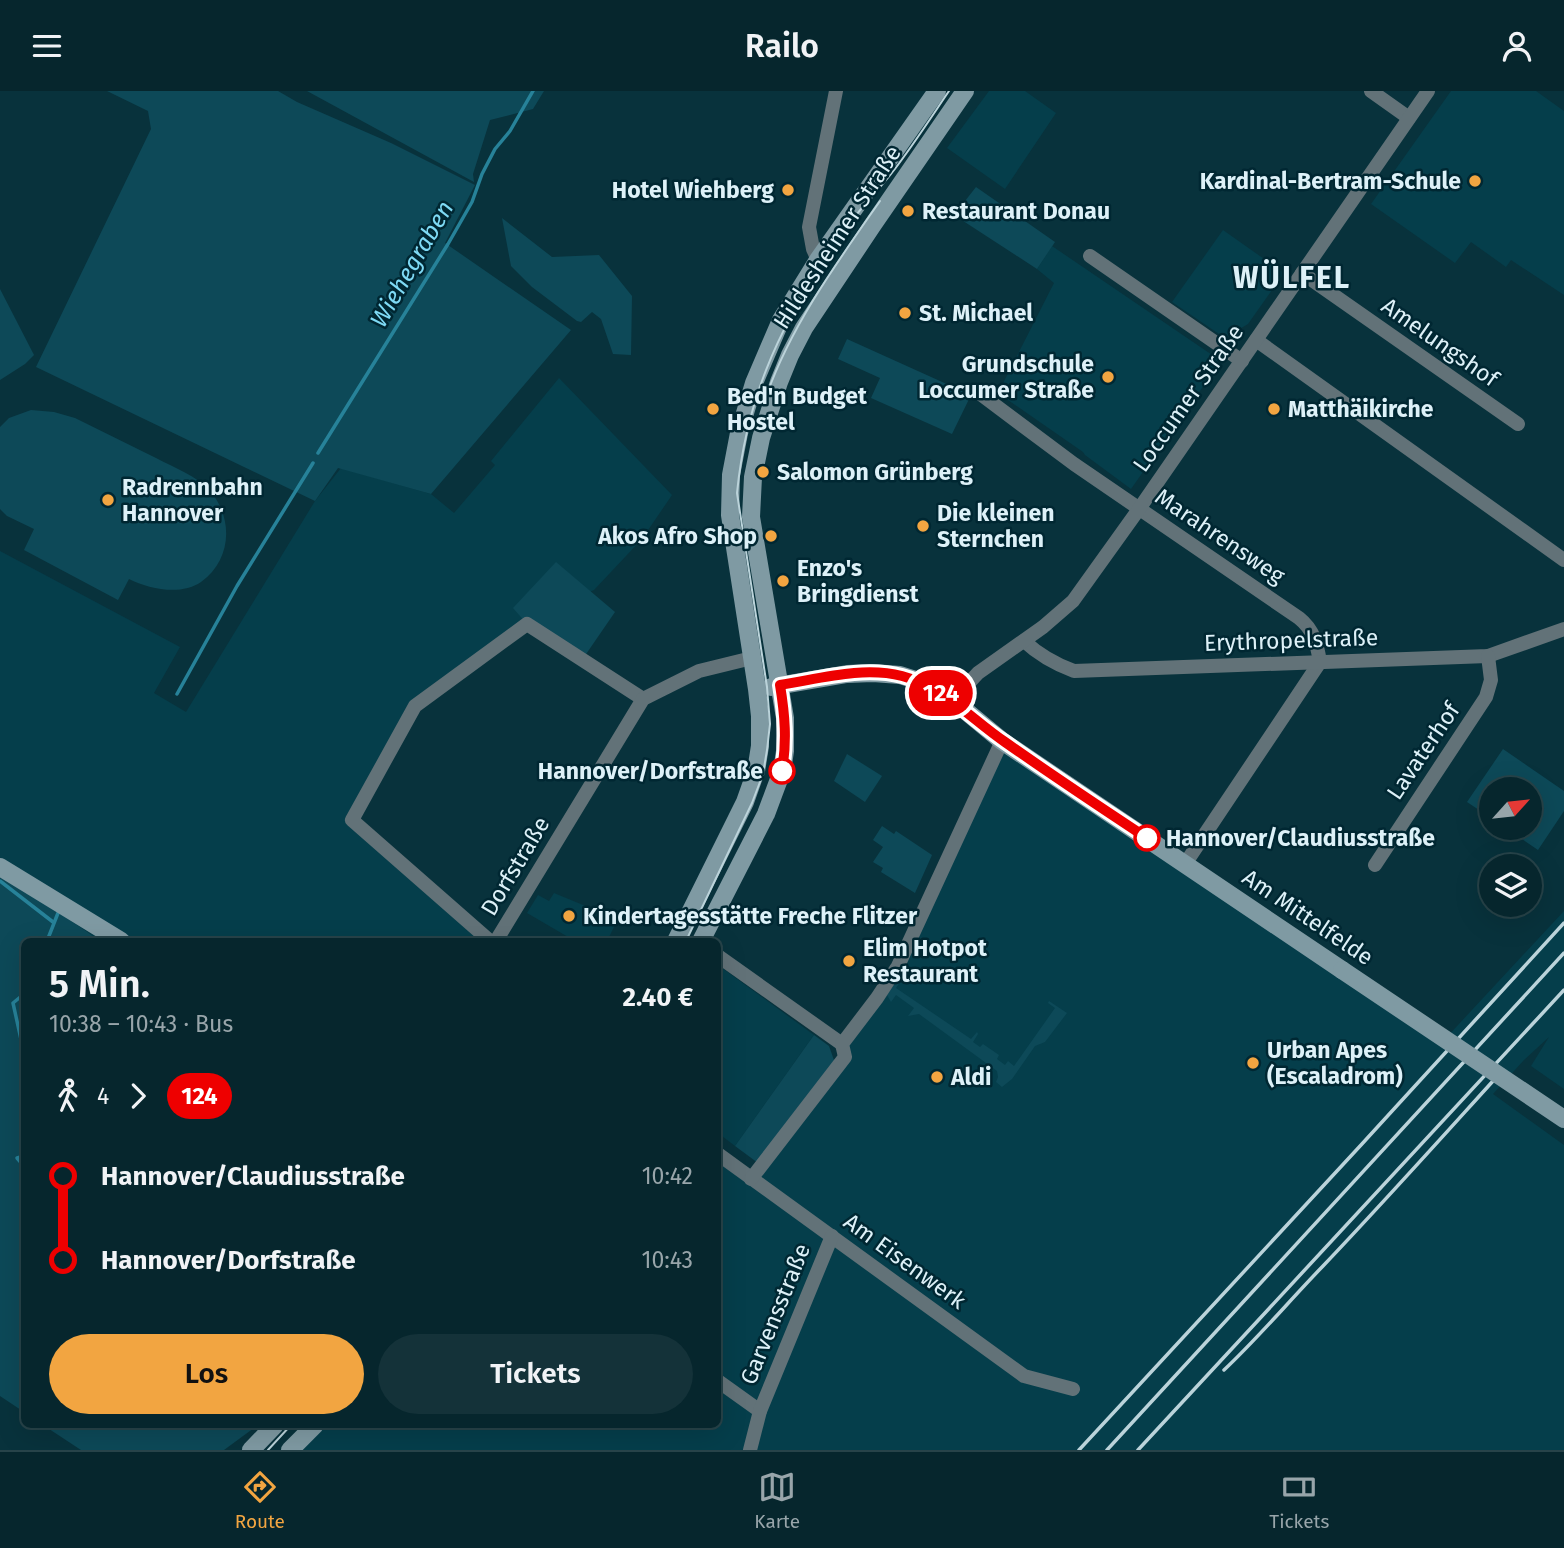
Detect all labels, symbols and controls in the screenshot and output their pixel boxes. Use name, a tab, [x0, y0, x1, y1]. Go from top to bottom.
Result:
icon: menu	[28, 27, 66, 65]
text: Railo	[745, 27, 819, 65]
icon: person	[1498, 27, 1536, 65]
street label: Hildesheimer Straße	[767, 140, 907, 334]
place label: Kardinal-Bertram-Schule	[1200, 167, 1461, 195]
marker: Kardinal-Bertram-Schule	[1467, 173, 1483, 189]
place label: Hotel Wiehberg	[612, 176, 774, 204]
marker: Hotel Wiehberg	[780, 182, 796, 198]
water label: Wiehegraben	[365, 196, 459, 332]
place label: Restaurant Donau	[922, 197, 1110, 225]
marker: Restaurant Donau	[900, 203, 916, 219]
district label: WÜLFEL	[1233, 259, 1351, 296]
street label: Amelungshof	[1376, 291, 1506, 394]
place label: St. Michael	[919, 299, 1033, 327]
marker: St. Michael	[897, 305, 913, 321]
street label: Loccumer Straße	[1127, 319, 1249, 477]
place label: Grundschule Loccumer Straße	[918, 350, 1094, 404]
marker: Grundschule Loccumer Straße	[1100, 369, 1116, 385]
place label: Bed'n Budget Hostel	[727, 382, 868, 436]
place label: Matthäikirche	[1288, 395, 1434, 423]
marker: Bed'n Budget Hostel	[705, 401, 721, 417]
marker: Matthäikirche	[1266, 401, 1282, 417]
place label: Salomon Grünberg	[777, 458, 973, 486]
marker: Salomon Grünberg	[755, 464, 771, 480]
place label: Radrennbahn Hannover	[122, 473, 263, 527]
street label: Marahrensweg	[1150, 482, 1290, 590]
marker: Radrennbahn Hannover	[100, 492, 116, 508]
place label: Die kleinen Sternchen	[937, 499, 1054, 553]
marker: Die kleinen Sternchen	[915, 518, 931, 534]
place label: Akos Afro Shop	[597, 522, 757, 550]
marker: Akos Afro Shop	[763, 528, 779, 544]
place label: Enzo's Bringdienst	[797, 554, 920, 608]
marker: Enzo's Bringdienst	[775, 573, 791, 589]
street label: Erythropelstraße	[1203, 623, 1379, 657]
line badge: 124	[901, 670, 981, 716]
text: 124	[923, 679, 959, 707]
street label: Lavaterhof	[1380, 695, 1467, 805]
place label: Hannover/Dorfstraße	[538, 757, 763, 785]
marker: Hannover/Dorfstraße	[769, 758, 795, 784]
north arrow	[1479, 777, 1542, 840]
map controls	[1479, 777, 1542, 917]
street label: Dorfstraße	[475, 811, 555, 921]
place label: Hannover/Claudiusstraße	[1166, 824, 1435, 852]
marker: Hannover/Claudiusstraße	[1134, 825, 1160, 851]
button: layers	[1479, 854, 1542, 917]
street label: Am Mittelfelde	[1237, 863, 1379, 971]
place label: Kindertagesstätte Freche Flitzer	[583, 902, 918, 930]
marker: Kindertagesstätte Freche Flitzer	[561, 908, 577, 924]
place label: Elim Hotpot Restaurant	[863, 934, 988, 988]
marker: Elim Hotpot Restaurant	[841, 953, 857, 969]
text: 5 Min.	[49, 961, 150, 1007]
text: 2.40 €	[622, 982, 693, 1013]
text: 10:38 – 10:43 · Bus	[49, 1010, 233, 1038]
place label: Urban Apes (Escaladrom)	[1267, 1036, 1403, 1090]
marker: Urban Apes (Escaladrom)	[1245, 1055, 1261, 1071]
place label: Aldi	[950, 1063, 992, 1091]
marker: Aldi	[929, 1069, 945, 1085]
icon: walk	[49, 1077, 87, 1115]
icon: forward	[119, 1077, 157, 1115]
text: 4	[97, 1082, 109, 1110]
text: 124	[181, 1082, 218, 1110]
text: Hannover/Claudiusstraße	[101, 1161, 405, 1192]
text: 10:42	[642, 1162, 693, 1190]
street label: Am Eisenwerk	[838, 1207, 972, 1315]
street label: Garvensstraße	[734, 1239, 816, 1389]
text: Hannover/Dorfstraße	[101, 1245, 356, 1276]
text: 10:43	[641, 1246, 693, 1274]
button: Los	[49, 1334, 364, 1414]
button: Tickets	[378, 1334, 693, 1414]
tab: Route	[235, 1468, 285, 1533]
tab: Karte	[754, 1468, 800, 1533]
tab: Tickets	[1269, 1468, 1329, 1533]

